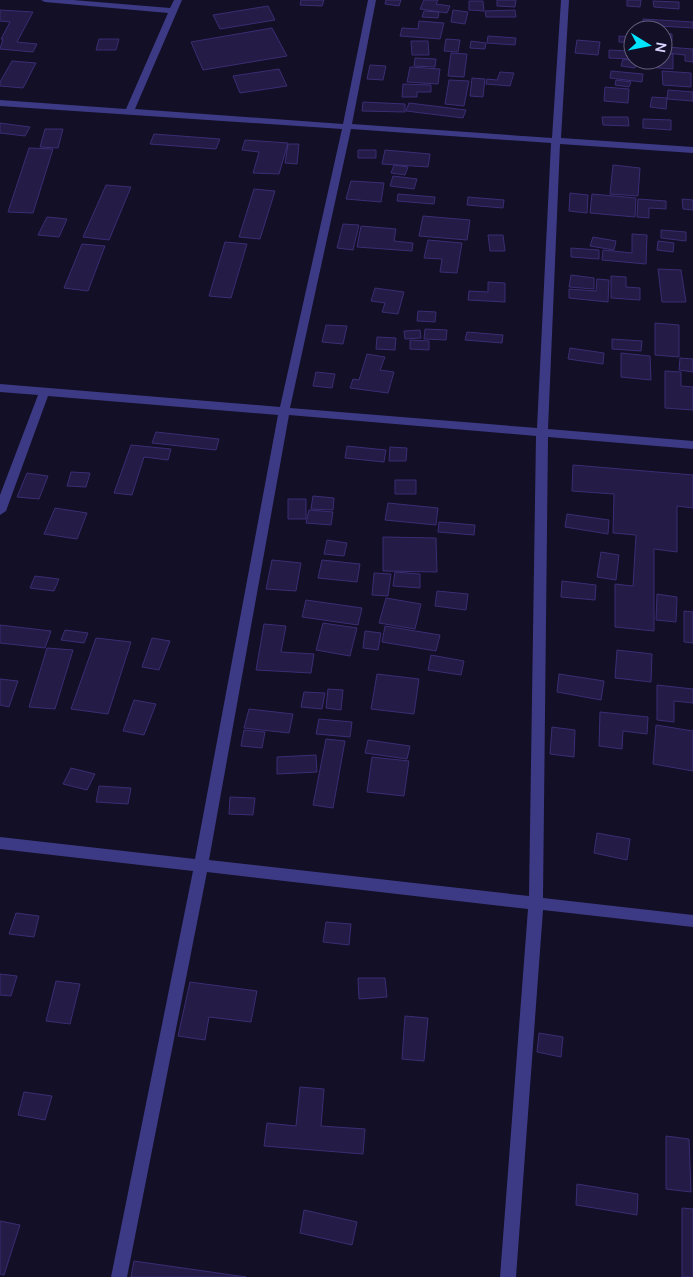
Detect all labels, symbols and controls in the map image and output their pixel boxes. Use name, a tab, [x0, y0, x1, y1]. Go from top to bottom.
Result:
north arrow	[623, 20, 673, 70]
text: N	[651, 41, 672, 54]

